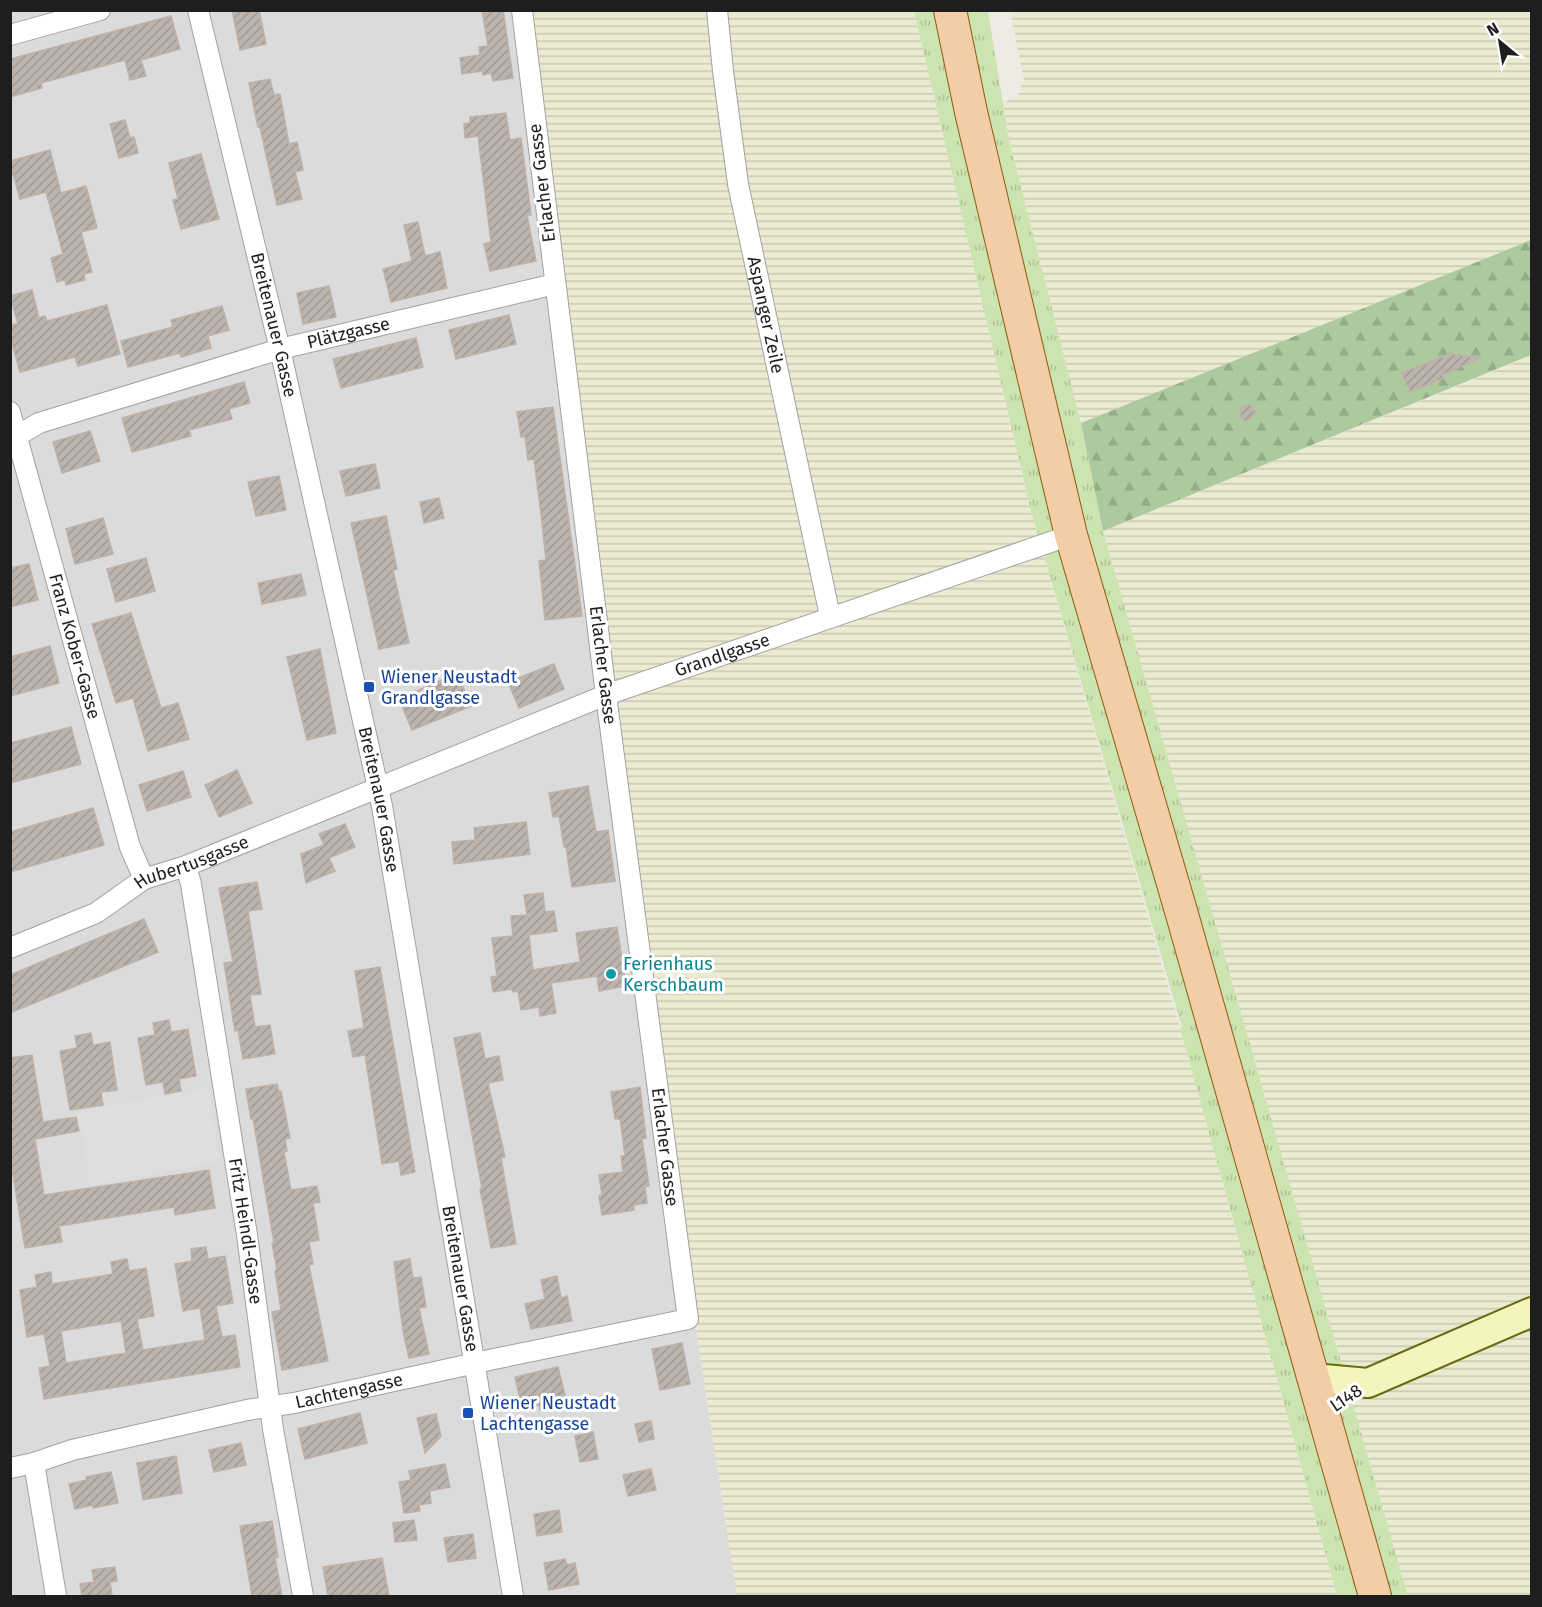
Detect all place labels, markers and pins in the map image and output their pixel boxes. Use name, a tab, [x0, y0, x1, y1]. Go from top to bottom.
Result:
place label: Wiener Neustadt Grandlgasse	[381, 666, 518, 709]
marker: Wiener Neustadt Grandlgasse	[362, 680, 376, 694]
place label: Ferienhaus Kerschbaum	[623, 953, 724, 996]
marker: Ferienhaus Kerschbaum	[604, 967, 618, 981]
place label: Wiener Neustadt Lachtengasse	[480, 1392, 617, 1435]
marker: Wiener Neustadt Lachtengasse	[461, 1406, 475, 1420]

